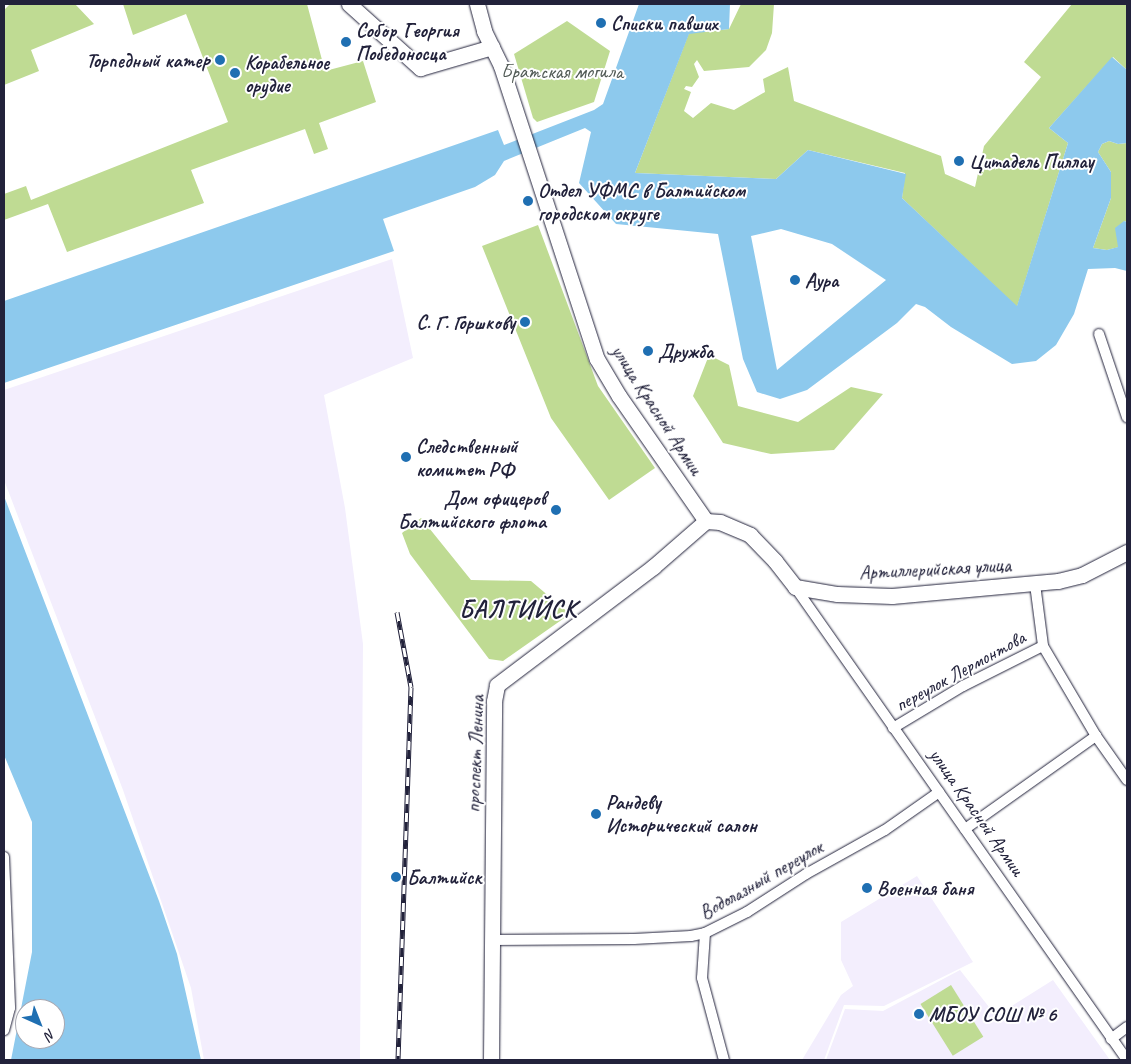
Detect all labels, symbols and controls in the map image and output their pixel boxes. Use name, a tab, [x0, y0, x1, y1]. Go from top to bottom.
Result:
place label: Списки павших	[611, 11, 720, 35]
marker: Списки павших	[595, 17, 607, 29]
place label: Собор Георгия Победоносца	[356, 19, 454, 66]
marker: Собор Георгия Победоносца	[340, 36, 352, 48]
place label: Торпедный катер	[86, 48, 210, 72]
place label: Корабельное орудие	[245, 50, 329, 97]
marker: Торпедный катер	[214, 54, 226, 66]
park label: Братская могила	[502, 59, 622, 83]
marker: Корабельное орудие	[229, 67, 241, 79]
place label: Цитадель Пиллау	[969, 149, 1094, 173]
marker: Цитадель Пиллау	[953, 155, 965, 167]
place label: Отдел УФМС в Балтийском городском округе	[538, 178, 745, 225]
marker: Отдел УФМС в Балтийском городском округе	[522, 195, 534, 207]
place label: Аура	[805, 268, 839, 292]
marker: Аура	[789, 274, 801, 286]
place label: С. Г. Горшкову	[417, 310, 515, 334]
marker: С. Г. Горшкову	[519, 316, 531, 328]
place label: Дружба	[658, 339, 714, 363]
street label: улица Красной Армии	[606, 340, 708, 480]
marker: Дружба	[642, 345, 654, 357]
place label: Следственный комитет РФ	[416, 434, 517, 481]
marker: Следственный комитет РФ	[400, 451, 412, 463]
place label: Дом офицеров Балтийского флота	[399, 486, 546, 533]
marker: Дом офицеров Балтийского флота	[550, 504, 562, 516]
street label: Артиллерийская улица	[858, 553, 1012, 585]
district label: БАЛТИЙСК	[457, 594, 579, 624]
street label: переулок Лермонтова	[891, 625, 1029, 717]
street label: проспект Ленина	[461, 694, 489, 814]
street label: улица Красной Армии	[924, 743, 1030, 881]
place label: Рандеву Исторический салон	[606, 790, 757, 837]
marker: Рандеву Исторический салон	[590, 808, 602, 820]
street label: Водолазный переулок	[695, 835, 827, 925]
place label: Балтийск	[407, 865, 481, 889]
marker: Балтийск	[389, 870, 403, 884]
place label: Военная баня	[877, 876, 973, 900]
marker: Военная баня	[861, 882, 873, 894]
north arrow	[15, 999, 65, 1049]
place label: МБОУ СОШ № 6	[929, 1002, 1055, 1026]
marker: МБОУ СОШ № 6	[913, 1008, 925, 1020]
text: N	[41, 1025, 59, 1044]

